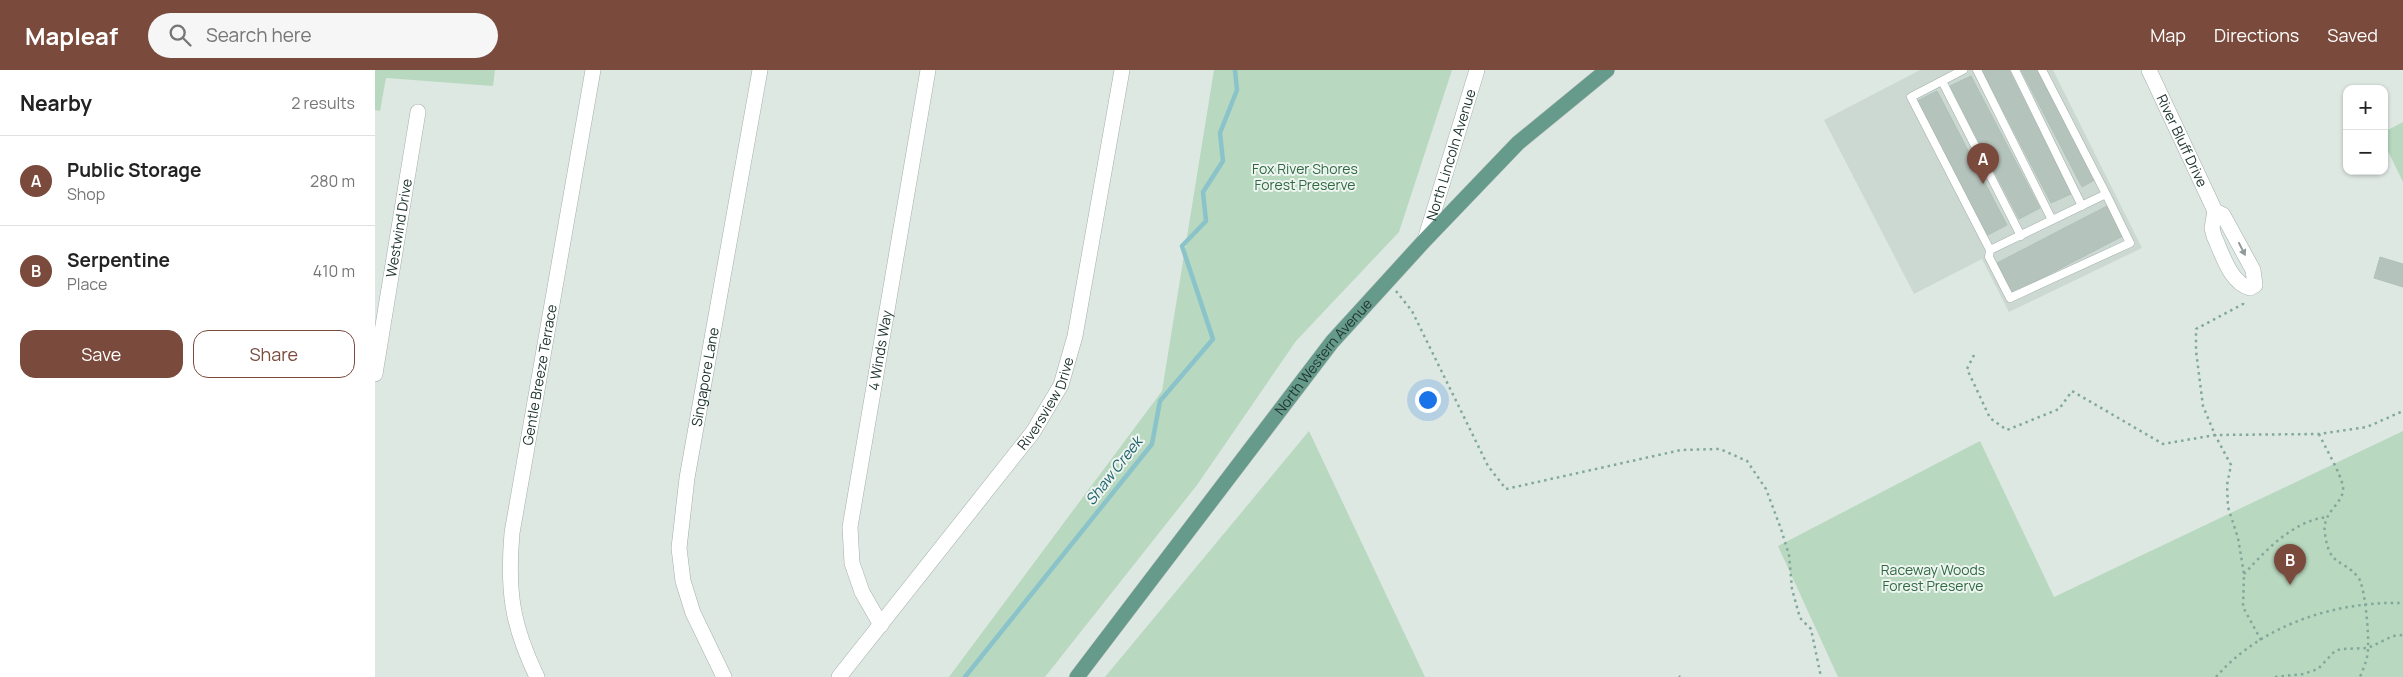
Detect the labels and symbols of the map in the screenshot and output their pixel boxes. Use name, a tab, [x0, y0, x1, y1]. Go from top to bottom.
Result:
street label: North Lincoln Avenue	[1421, 87, 1480, 223]
street label: River Bluff Drive	[2153, 91, 2212, 190]
pin: A	[1967, 143, 1999, 184]
park label: Fox River Shores Forest Preserve	[1252, 159, 1358, 194]
street label: Westwind Drive	[381, 177, 416, 279]
one-way arrow	[2238, 242, 2246, 256]
street label: North Western Avenue	[1270, 294, 1376, 419]
street label: Gentle Breeze Terrace	[518, 303, 561, 447]
street label: 4 Winds Way	[863, 308, 896, 392]
street label: Singapore Lane	[686, 326, 723, 428]
street label: Riversview Drive	[1013, 355, 1078, 454]
your location	[1415, 387, 1441, 413]
water label: Shaw Creek	[1080, 430, 1149, 509]
pin: B	[2274, 544, 2306, 585]
park label: Raceway Woods Forest Preserve	[1881, 560, 1985, 595]

